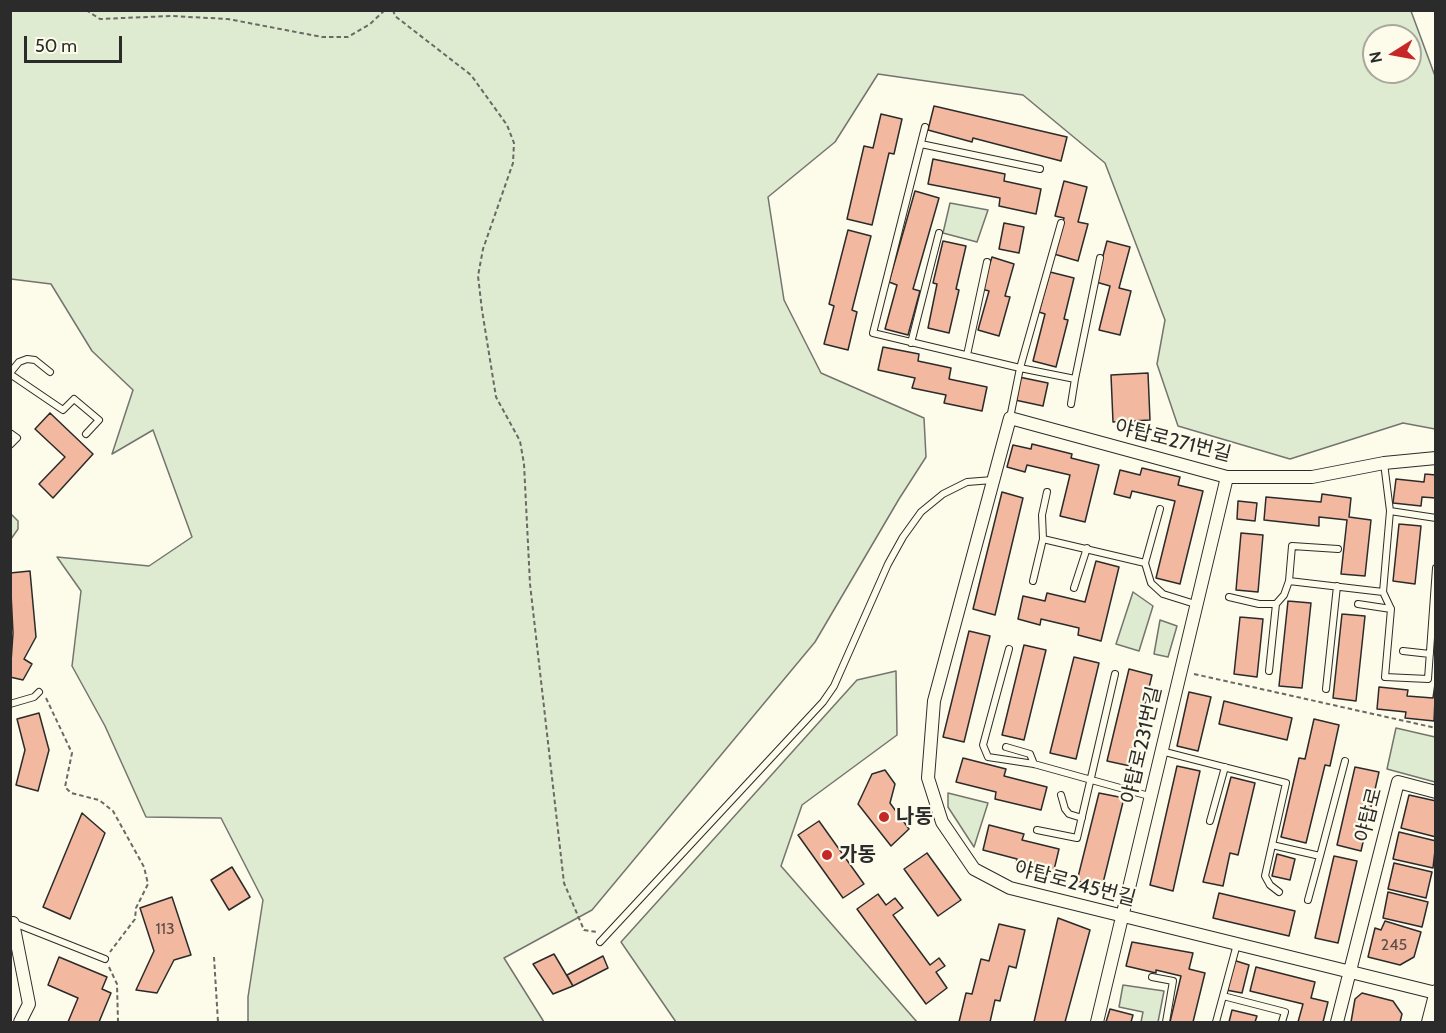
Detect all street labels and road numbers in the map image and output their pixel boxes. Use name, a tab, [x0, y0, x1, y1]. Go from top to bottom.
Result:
street label: 야탑로271번길	[1112, 415, 1234, 467]
street label: 야탑로231번길	[1117, 684, 1167, 806]
street label: 야탑로	[1351, 785, 1387, 845]
street label: 야탑로245번길	[1012, 856, 1138, 912]

